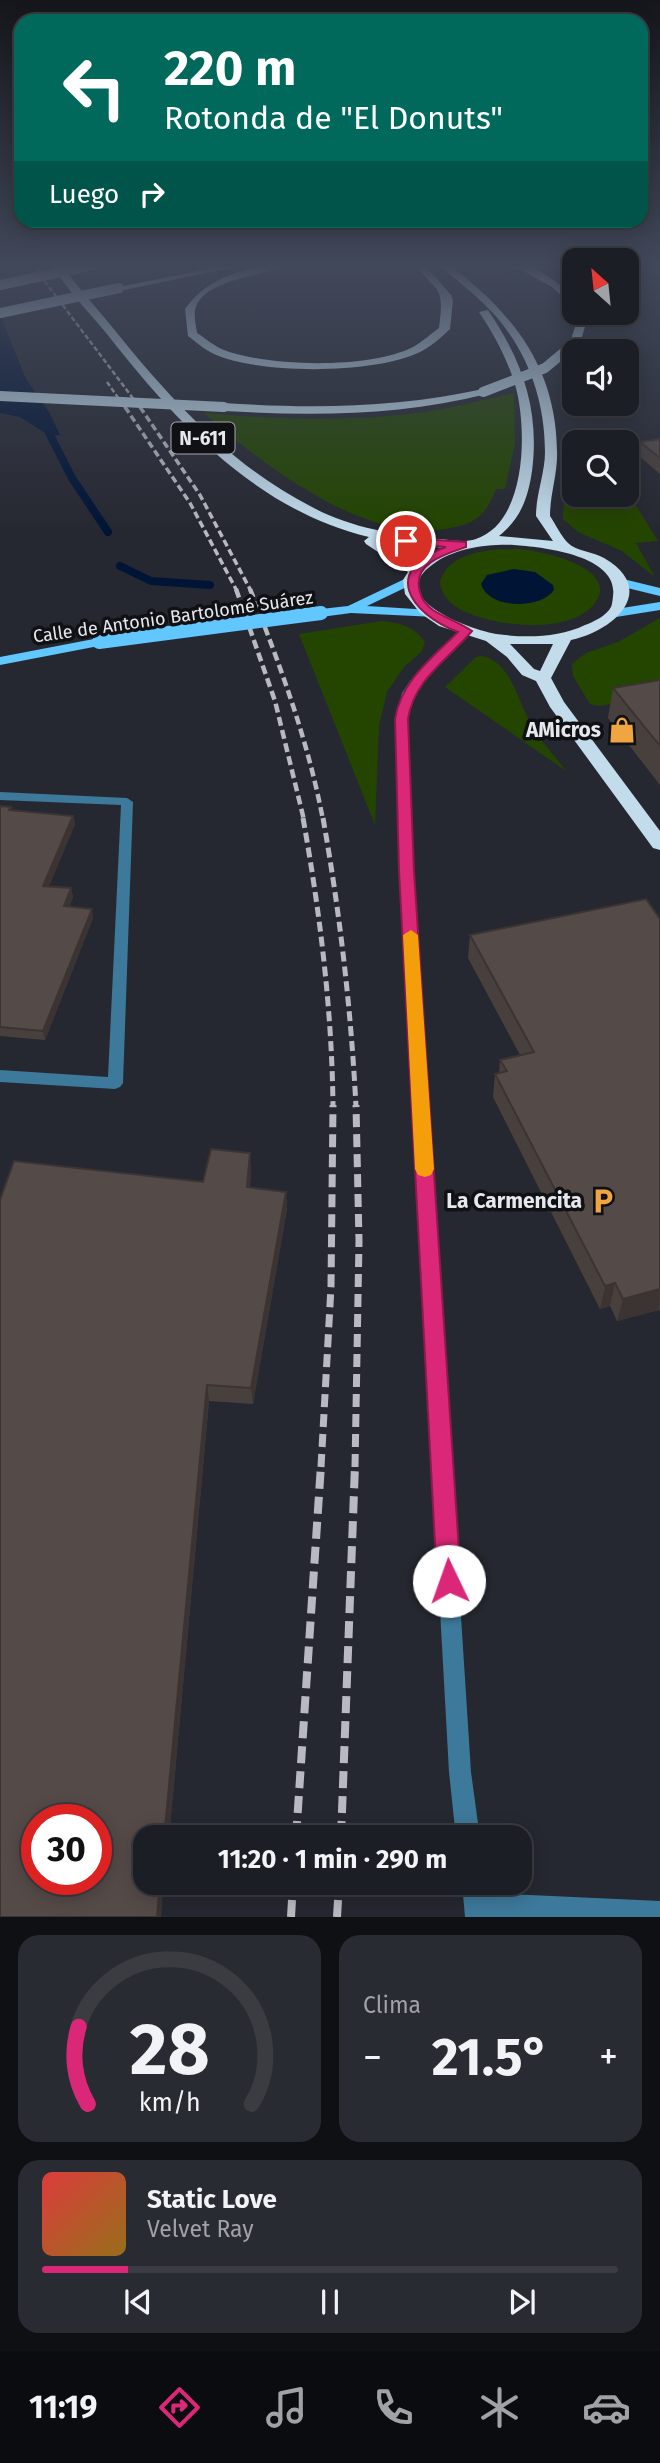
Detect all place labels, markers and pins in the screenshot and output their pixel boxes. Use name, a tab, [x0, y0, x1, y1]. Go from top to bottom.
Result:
pin	[376, 511, 436, 571]
shop icon: AMicros	[607, 715, 637, 745]
place label: AMicros	[525, 717, 601, 743]
parking icon: La Carmencita	[588, 1186, 618, 1216]
place label: La Carmencita	[446, 1188, 582, 1214]

